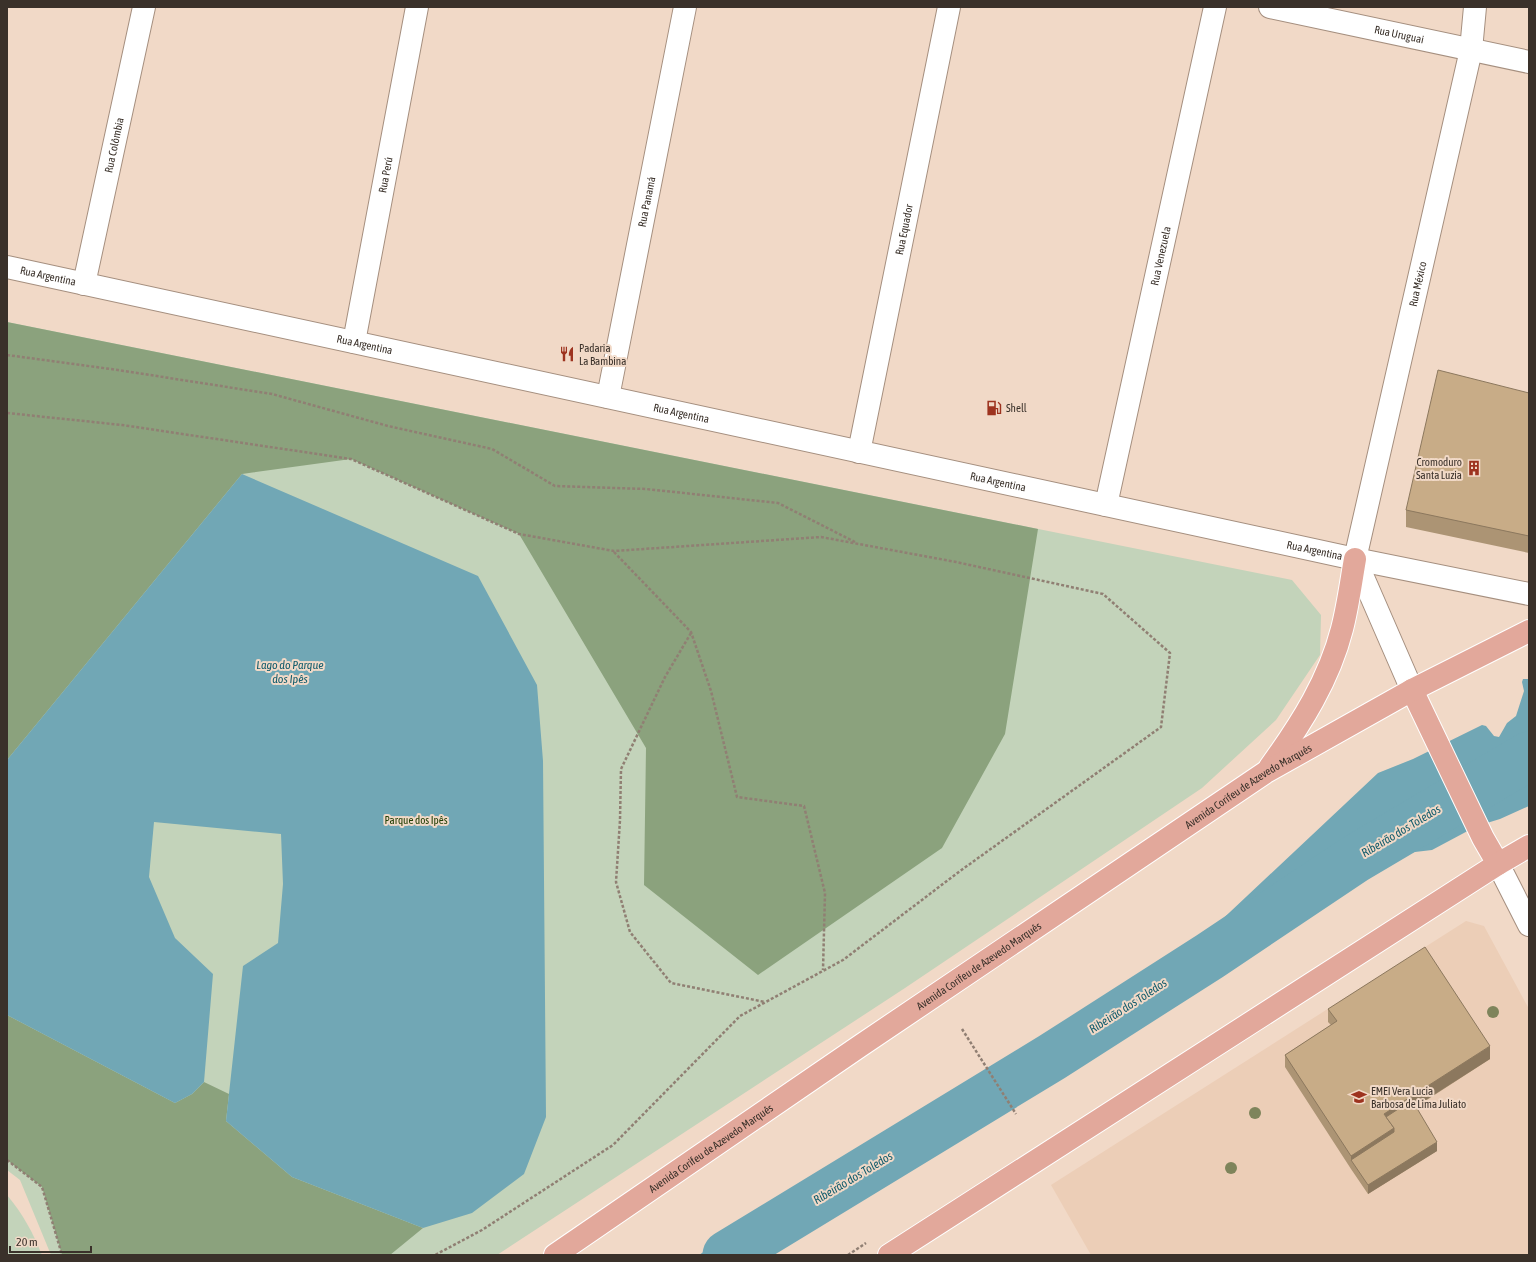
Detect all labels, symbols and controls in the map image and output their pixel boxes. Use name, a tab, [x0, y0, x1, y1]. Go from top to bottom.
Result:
street label: Rua Uruguai	[1373, 23, 1425, 46]
street label: Rua Colômbia	[102, 116, 126, 174]
street label: Rua Perú	[376, 156, 395, 194]
street label: Rua Panamá	[636, 175, 657, 228]
street label: Rua Equador	[893, 202, 915, 256]
street label: Rua Venezuela	[1148, 225, 1173, 287]
street label: Rua México	[1407, 260, 1429, 308]
street label: Rua Argentina	[19, 264, 77, 288]
street label: Rua Argentina	[336, 333, 394, 356]
place label: Padaria La Bambina	[579, 342, 626, 367]
restaurant icon: Padaria La Bambina	[558, 345, 576, 363]
fuel station icon: Shell	[985, 399, 1003, 417]
street label: Rua Argentina	[652, 401, 710, 425]
place label: Shell	[1006, 402, 1027, 414]
place label: Cromoduro Santa Luzia	[1416, 456, 1462, 481]
building icon: Cromoduro Santa Luzia	[1465, 459, 1483, 477]
street label: Rua Argentina	[969, 470, 1027, 494]
street label: Rua Argentina	[1286, 538, 1344, 562]
water label: Lago do Parque dos Ipês	[256, 658, 324, 686]
street label: Avenida Corifeu de Azevedo Marquês	[1183, 742, 1314, 831]
water label: Ribeirão dos Toledos	[1359, 802, 1443, 860]
park label: Parque dos Ipês	[384, 814, 448, 826]
street label: Avenida Corifeu de Azevedo Marquês	[914, 920, 1043, 1012]
water label: Ribeirão dos Toledos	[1086, 976, 1170, 1036]
place label: EMEI Vera Lucia Barbosa de Lima Juliato	[1371, 1085, 1466, 1110]
school or university icon: EMEI Vera Lucia Barbosa de Lima Juliato	[1350, 1088, 1368, 1106]
street label: Avenida Corifeu de Azevedo Marquês	[647, 1101, 775, 1195]
water label: Ribeirão dos Toledos	[811, 1149, 895, 1207]
scale bar	[10, 1228, 91, 1254]
text: 20 m	[16, 1235, 38, 1249]

